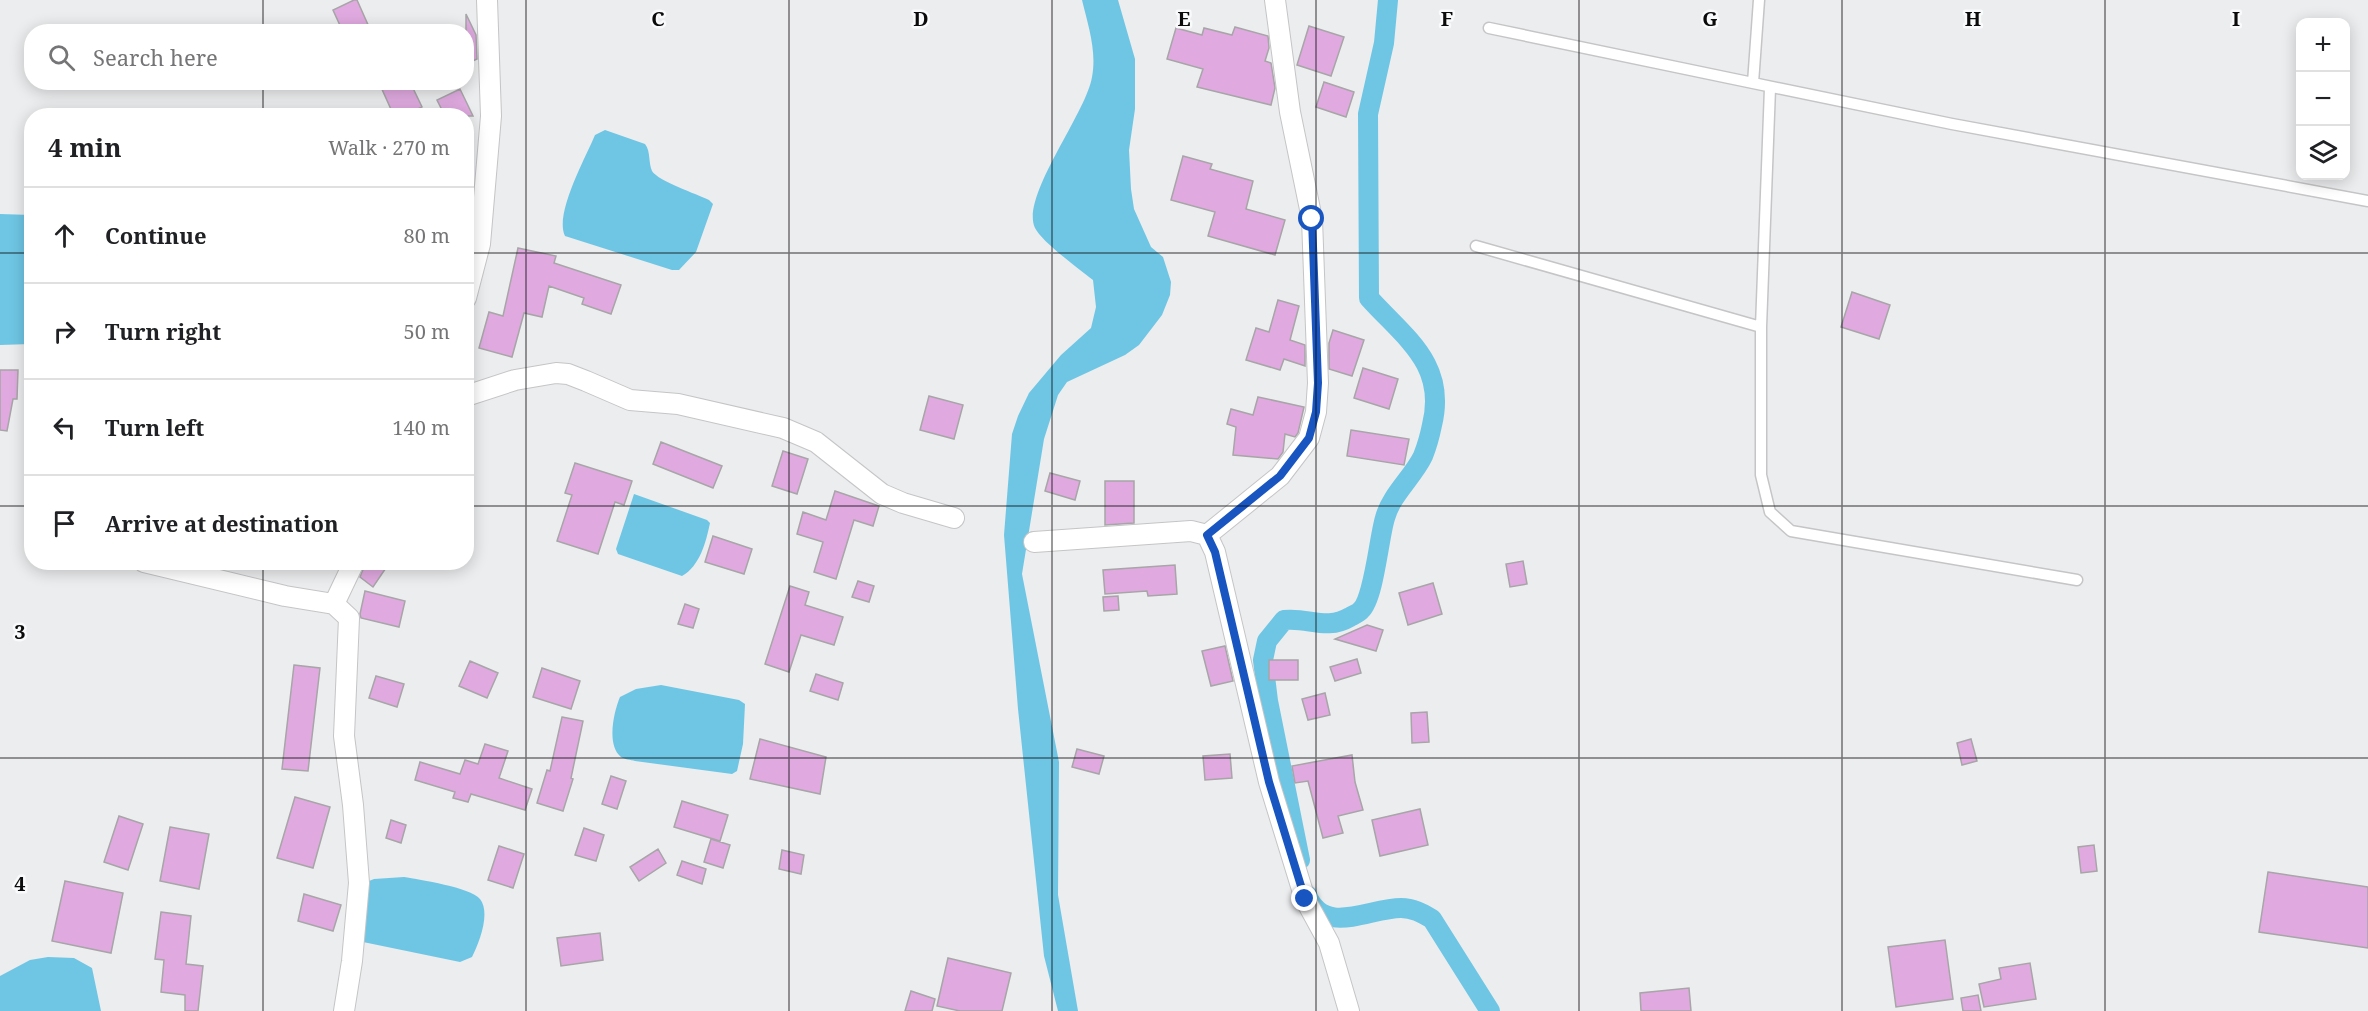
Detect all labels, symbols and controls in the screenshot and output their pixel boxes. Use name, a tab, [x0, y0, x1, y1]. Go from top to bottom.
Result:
text: C	[651, 5, 665, 32]
text: D	[913, 5, 929, 32]
text: E	[1177, 5, 1191, 32]
text: F	[1441, 5, 1453, 32]
text: G	[1702, 5, 1718, 32]
text: H	[1965, 5, 1981, 32]
text: I	[2232, 5, 2240, 32]
map controls	[2296, 18, 2350, 180]
button: +	[2296, 18, 2350, 72]
search box	[24, 24, 474, 90]
icon: search	[45, 41, 78, 74]
text: Search here	[93, 42, 218, 72]
button: −	[2296, 72, 2350, 126]
button: layers	[2296, 126, 2350, 180]
text: 4 min	[48, 129, 122, 165]
text: Walk · 270 m	[328, 134, 450, 161]
route start	[1298, 205, 1324, 231]
icon: ahead	[48, 219, 81, 252]
text: Continue	[105, 220, 207, 250]
text: 80 m	[404, 222, 450, 249]
icon: right	[48, 315, 81, 348]
text: Turn right	[105, 316, 221, 346]
text: 50 m	[404, 318, 450, 345]
icon: left	[48, 411, 81, 444]
text: Turn left	[105, 412, 204, 442]
text: 140 m	[392, 414, 450, 441]
icon: arrive	[48, 507, 81, 540]
text: Arrive at destination	[105, 508, 339, 538]
text: 3	[14, 618, 26, 645]
text: 4	[14, 870, 26, 897]
route end	[1291, 885, 1317, 911]

